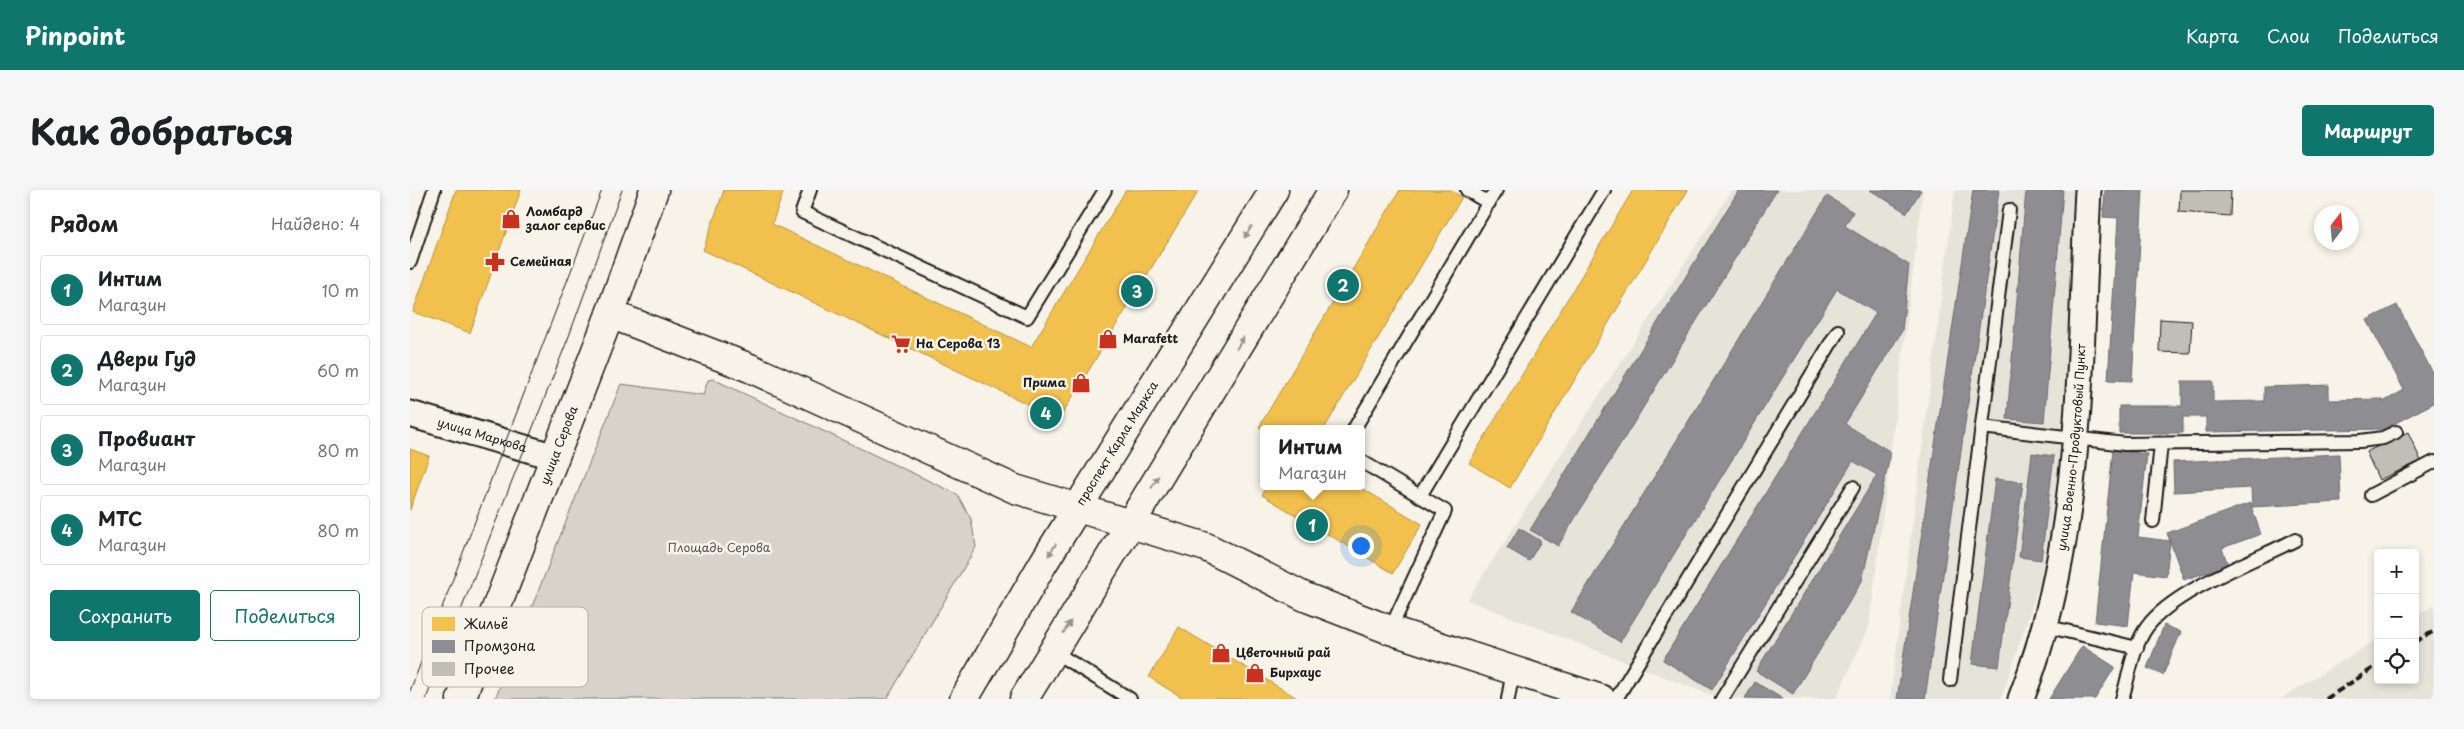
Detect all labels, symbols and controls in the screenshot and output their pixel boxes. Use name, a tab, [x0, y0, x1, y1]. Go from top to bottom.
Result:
text: Pinpoint	[25, 17, 126, 53]
text: Карта	[2186, 22, 2239, 49]
text: Слои	[2267, 22, 2310, 49]
text: Поделиться	[2338, 22, 2439, 49]
text: Как добраться	[30, 104, 294, 157]
button: Маршрут	[2302, 105, 2434, 156]
place label: Ломбард залог сервис	[525, 202, 606, 234]
north arrow	[2314, 205, 2359, 250]
text: Рядом	[50, 207, 118, 239]
shop icon: Ломбард залог сервис	[500, 208, 522, 230]
text: Найдено: 4	[271, 211, 360, 235]
one-way arrow	[1244, 225, 1253, 238]
pharmacy icon: Семейная	[484, 251, 506, 273]
place label: Семейная	[510, 252, 572, 270]
text: Интим	[98, 264, 162, 292]
pin: 2	[1327, 266, 1359, 304]
pin: 3	[1121, 272, 1153, 310]
text: 1	[63, 278, 71, 302]
text: 10 m	[322, 278, 359, 302]
text: Магазин	[98, 292, 167, 316]
shop icon: Marafett	[1097, 328, 1119, 350]
place label: Marafett	[1123, 329, 1179, 347]
supermarket icon: На Серова 13	[890, 333, 912, 355]
place label: На Серова 13	[916, 334, 1000, 352]
one-way arrow	[1235, 337, 1244, 350]
street label: улица Военно-Продуктовый Пункт	[2052, 343, 2090, 552]
text: Двери Гуд	[98, 344, 196, 372]
text: 2	[61, 358, 73, 382]
text: 60 m	[317, 358, 359, 382]
text: Магазин	[98, 372, 167, 396]
shop icon: Прима	[1070, 372, 1092, 394]
place label: Прима	[1023, 373, 1067, 391]
street label: проспект Карла Маркса	[1071, 377, 1162, 509]
pin: 4	[1030, 394, 1062, 432]
street label: улица Серова	[535, 403, 582, 487]
street label: улица Маркова	[435, 413, 530, 456]
text: Провиант	[98, 424, 195, 452]
popup	[1260, 425, 1365, 490]
text: Интим	[1278, 432, 1342, 460]
text: 3	[62, 438, 72, 462]
text: 80 m	[317, 438, 359, 462]
text: Магазин	[98, 452, 167, 476]
text: Магазин	[1278, 460, 1347, 484]
one-way arrow	[1151, 476, 1160, 489]
text: МТС	[98, 504, 142, 532]
pin: 1	[1296, 506, 1328, 544]
text: 4	[62, 518, 72, 542]
text: 80 m	[317, 518, 359, 542]
text: Магазин	[98, 532, 167, 556]
your location	[1348, 533, 1374, 559]
park label: Площадь Серова	[668, 538, 771, 556]
one-way arrow	[1047, 543, 1057, 556]
map controls	[2374, 549, 2419, 684]
button: +	[2374, 549, 2419, 594]
button: Сохранить	[50, 590, 200, 641]
button: Поделиться	[210, 590, 360, 641]
button: −	[2374, 594, 2419, 639]
legend	[422, 607, 588, 687]
text: Жильё	[463, 613, 508, 634]
one-way arrow	[1062, 621, 1071, 634]
text: Промзона	[464, 635, 535, 656]
button: locate	[2374, 639, 2419, 684]
shop icon: Цветочный рай	[1210, 642, 1232, 664]
place label: Цветочный рай	[1236, 643, 1331, 661]
text: Прочее	[464, 658, 515, 679]
shop icon: Бирхаус	[1244, 662, 1266, 684]
place label: Бирхаус	[1270, 663, 1322, 681]

